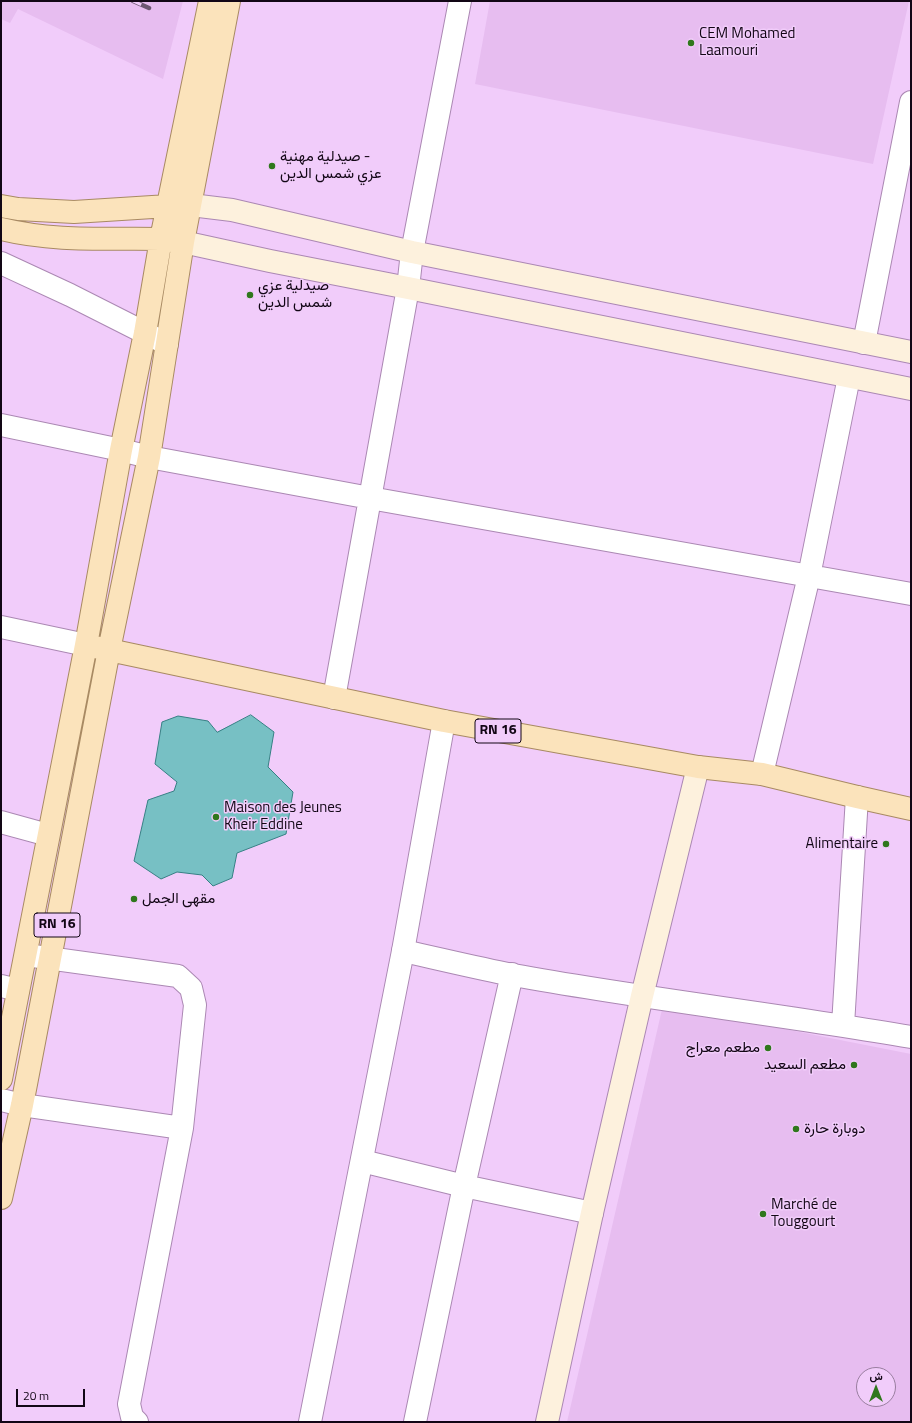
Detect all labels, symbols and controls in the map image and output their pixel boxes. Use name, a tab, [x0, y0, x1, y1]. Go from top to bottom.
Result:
place label: CEM Mohamed Laamouri	[699, 25, 795, 60]
marker: CEM Mohamed Laamouri	[686, 38, 696, 48]
place label: صيدلية مهنية - عزي شمس الدين	[280, 148, 382, 183]
marker: صيدلية مهنية - عزي شمس الدين	[267, 161, 277, 171]
place label: صيدلية عزي شمس الدين	[258, 277, 332, 312]
marker: صيدلية عزي شمس الدين	[245, 290, 255, 300]
road number: RN 16	[475, 719, 521, 743]
place label: Maison des Jeunes Kheir Eddine	[224, 799, 342, 834]
marker: Maison des Jeunes Kheir Eddine	[211, 812, 221, 822]
place label: Alimentaire	[806, 835, 878, 853]
marker: Alimentaire	[881, 839, 891, 849]
place label: مقهى الجمل	[142, 890, 215, 908]
marker: مقهى الجمل	[129, 894, 139, 904]
road number: RN 16	[34, 913, 80, 937]
place label: مطعم معراج	[686, 1039, 760, 1057]
marker: مطعم معراج	[763, 1043, 773, 1053]
place label: مطعم السعيد	[764, 1056, 846, 1074]
marker: مطعم السعيد	[849, 1060, 859, 1070]
place label: دوبارة حارة	[804, 1120, 865, 1138]
marker: دوبارة حارة	[791, 1124, 801, 1134]
place label: Marché de Touggourt	[771, 1196, 837, 1231]
marker: Marché de Touggourt	[758, 1209, 768, 1219]
north arrow	[856, 1367, 896, 1407]
text: ش	[869, 1368, 883, 1384]
scale bar	[18, 1381, 87, 1407]
text: 20 m	[23, 1386, 49, 1405]

